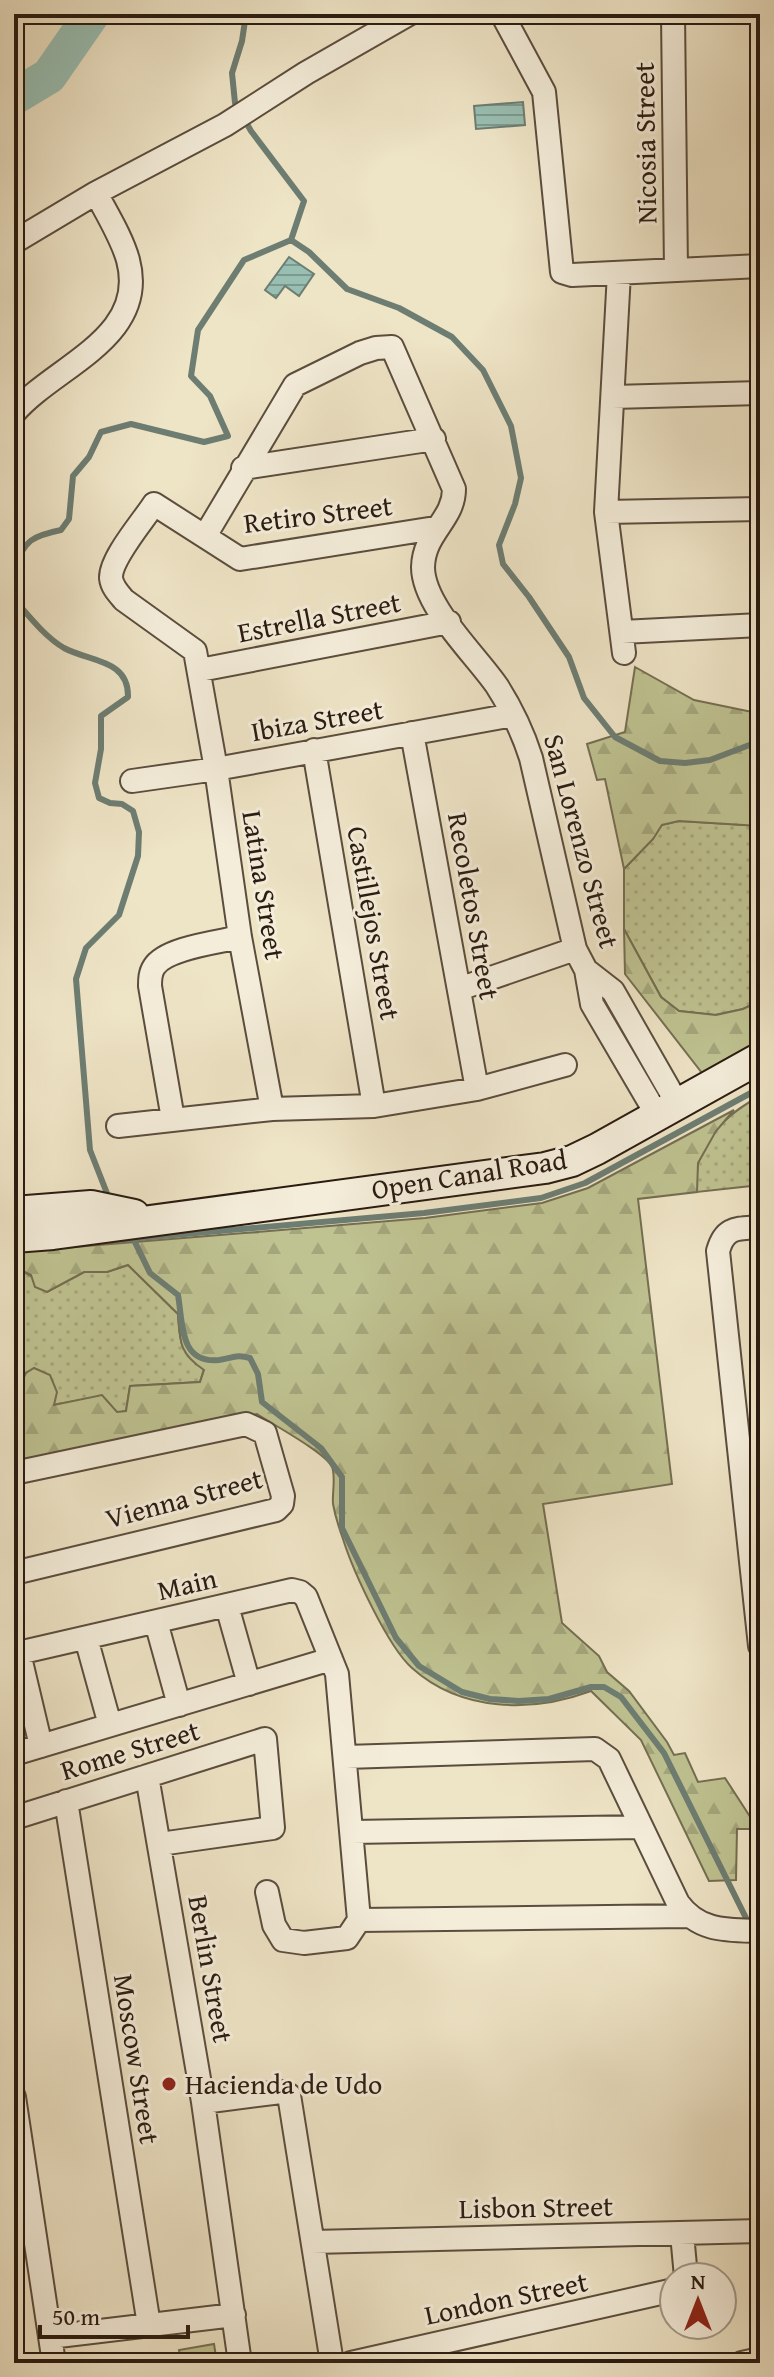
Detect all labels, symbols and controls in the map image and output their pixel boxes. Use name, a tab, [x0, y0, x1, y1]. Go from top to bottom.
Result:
street label: Nicosia Street	[623, 62, 666, 224]
street label: Retiro Street	[241, 484, 395, 543]
street label: Estrella Street	[234, 581, 404, 652]
street label: Ibiza Street	[248, 688, 386, 751]
street label: San Lorenzo Street	[534, 729, 631, 953]
street label: Latina Street	[232, 807, 297, 963]
street label: Recoletos Street	[438, 809, 511, 1003]
street label: Castillejos Street	[337, 823, 412, 1023]
street label: Open Canal Road	[368, 1138, 570, 1209]
street label: Vienna Street	[101, 1457, 267, 1538]
street label: Main	[153, 1557, 221, 1610]
street label: Rome Street	[55, 1709, 205, 1790]
street label: Berlin Street	[178, 1892, 245, 2046]
street label: Moscow Street	[104, 1971, 171, 2147]
place label: Hacienda de Udo	[185, 2063, 382, 2104]
marker: Hacienda de Udo	[160, 2075, 178, 2093]
street label: Lisbon Street	[459, 2185, 614, 2228]
street label: London Street	[421, 2260, 591, 2335]
north arrow	[658, 2261, 738, 2341]
text: N	[691, 2265, 706, 2297]
scale bar	[40, 2289, 188, 2339]
text: 50 m	[52, 2299, 100, 2334]

